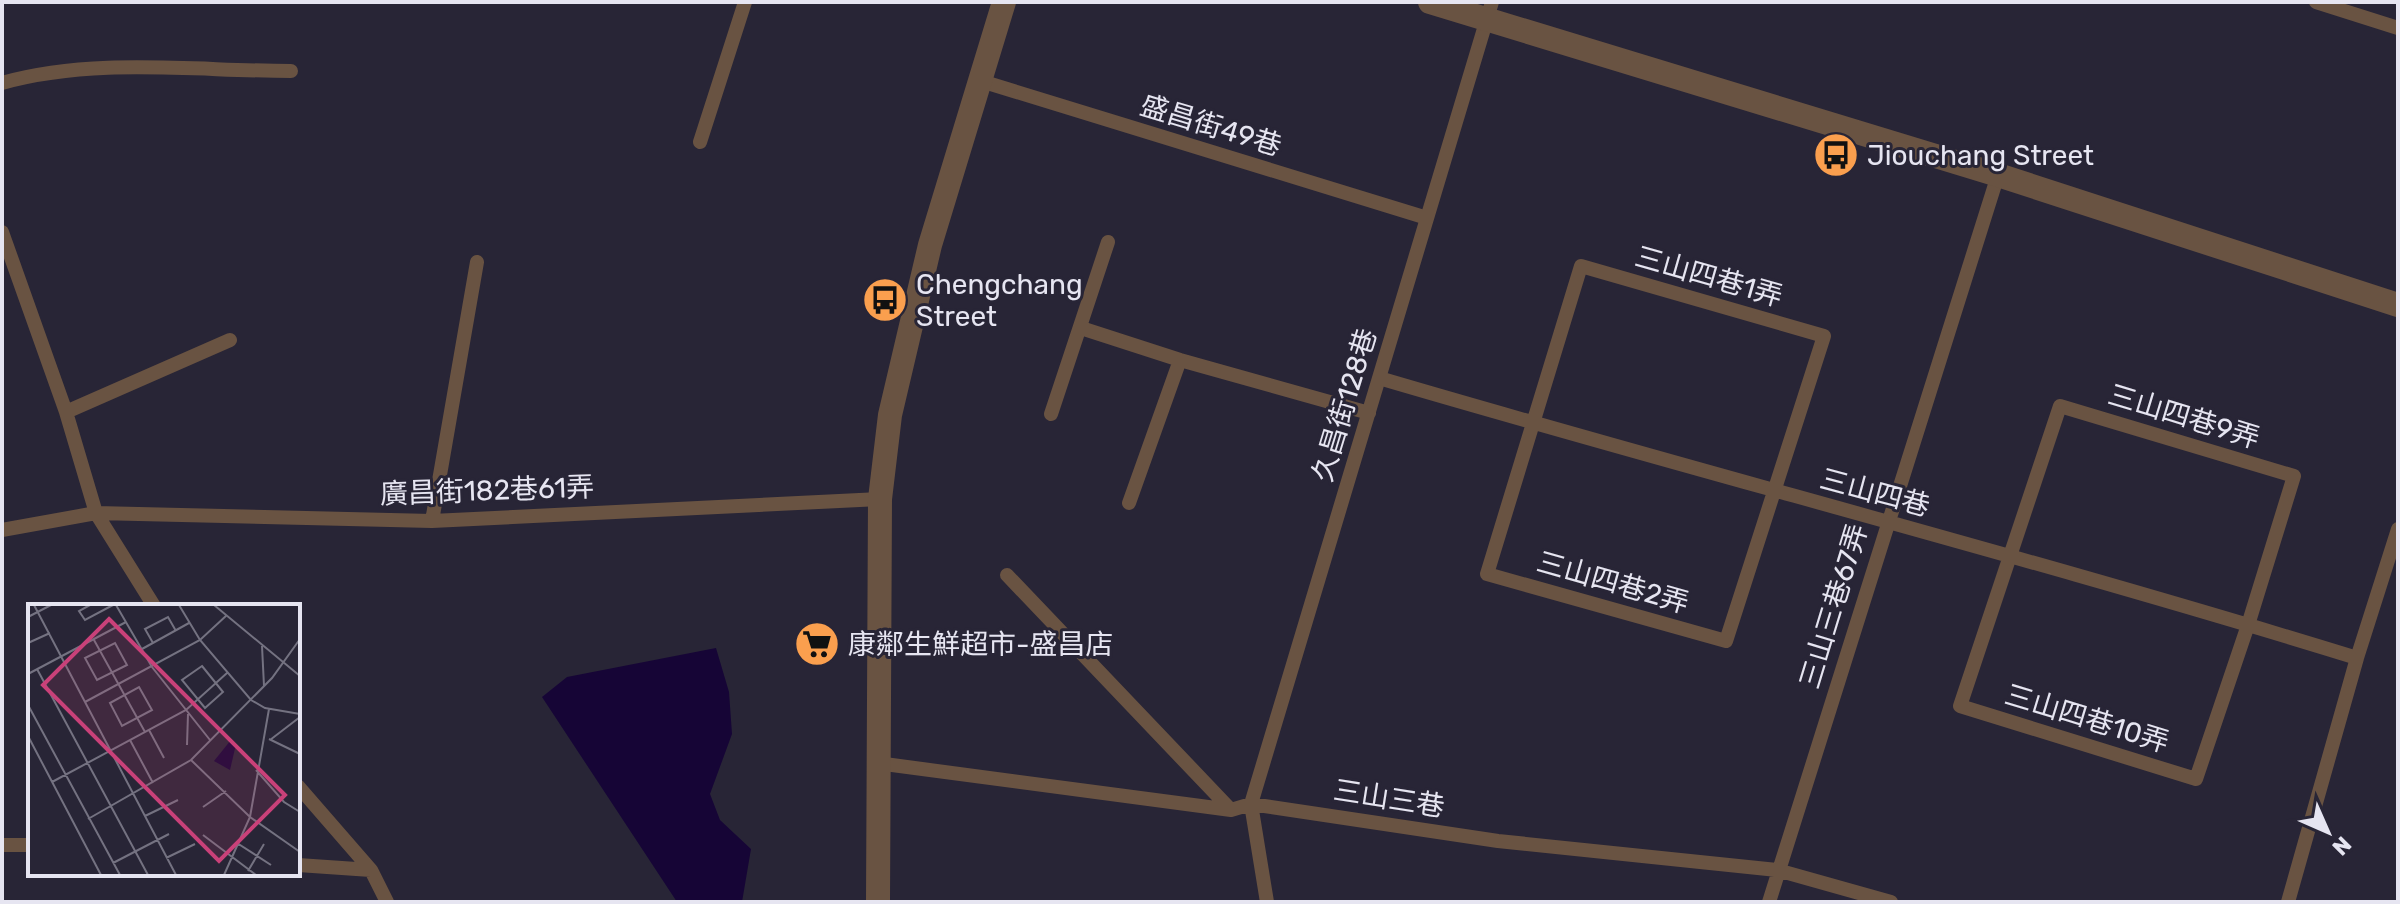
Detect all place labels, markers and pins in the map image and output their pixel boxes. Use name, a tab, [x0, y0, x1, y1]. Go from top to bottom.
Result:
bus stop icon: Jiouchang Street	[1812, 131, 1860, 179]
place label: Jiouchang Street	[1867, 139, 2094, 172]
place label: Chengchang Street	[916, 268, 1083, 333]
bus stop icon: Chengchang Street	[861, 276, 909, 324]
supermarket icon: 康鄰生鮮超市-盛昌店	[793, 620, 841, 668]
place label: 康鄰生鮮超市-盛昌店	[848, 628, 1114, 661]

